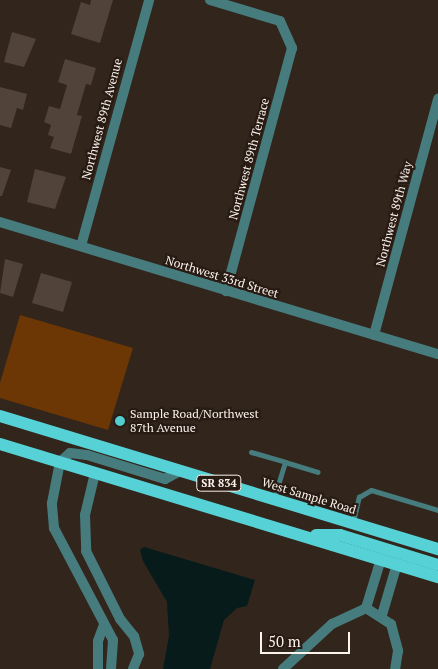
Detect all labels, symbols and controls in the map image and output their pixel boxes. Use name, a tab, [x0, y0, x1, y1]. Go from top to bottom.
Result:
street label: Northwest 89th Avenue	[79, 57, 125, 181]
street label: Northwest 89th Terrace	[226, 97, 272, 221]
street label: Northwest 89th Way	[373, 160, 415, 268]
street label: Northwest 33rd Street	[164, 253, 280, 301]
place label: Sample Road/Northwest 87th Avenue	[130, 407, 259, 435]
marker: Sample Road/Northwest 87th Avenue	[114, 415, 126, 427]
road number: SR 834	[195, 474, 243, 492]
street label: West Sample Road	[260, 475, 358, 517]
scale bar	[263, 622, 353, 654]
text: 50 m	[268, 631, 301, 651]

